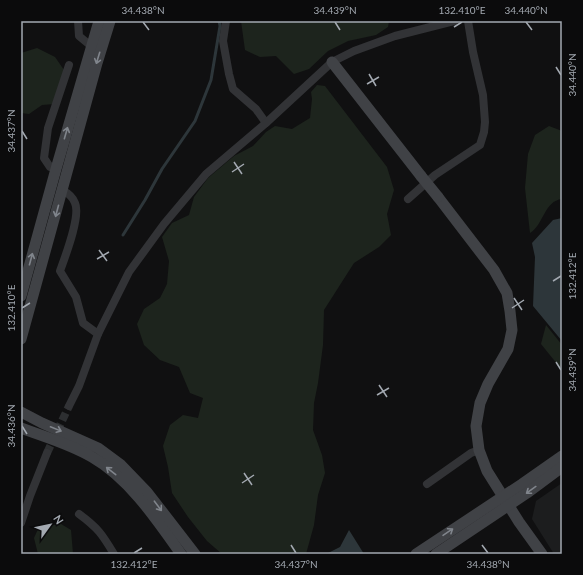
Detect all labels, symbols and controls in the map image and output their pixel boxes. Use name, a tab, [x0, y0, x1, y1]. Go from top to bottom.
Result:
text: 34.438°N	[121, 4, 165, 16]
text: 34.439°N	[313, 4, 357, 16]
text: 132.410°E	[438, 4, 486, 16]
text: 34.440°N	[504, 4, 548, 16]
one-way arrow	[94, 52, 101, 65]
text: 34.440°N	[566, 53, 578, 97]
text: 34.437°N	[5, 109, 17, 153]
one-way arrow	[63, 127, 70, 140]
one-way arrow	[52, 204, 60, 217]
one-way arrow	[28, 252, 35, 265]
text: 132.412°E	[566, 252, 578, 300]
text: 132.410°E	[5, 284, 17, 332]
text: 34.439°N	[566, 348, 578, 392]
text: 34.436°N	[5, 404, 17, 448]
one-way arrow	[50, 425, 62, 433]
one-way arrow	[105, 466, 116, 475]
one-way arrow	[525, 486, 536, 494]
one-way arrow	[154, 500, 162, 511]
north arrow	[30, 505, 70, 545]
text: N	[51, 512, 67, 526]
one-way arrow	[442, 528, 453, 536]
text: 132.412°E	[110, 558, 158, 570]
text: 34.437°N	[274, 558, 318, 570]
text: 34.438°N	[466, 558, 510, 570]

